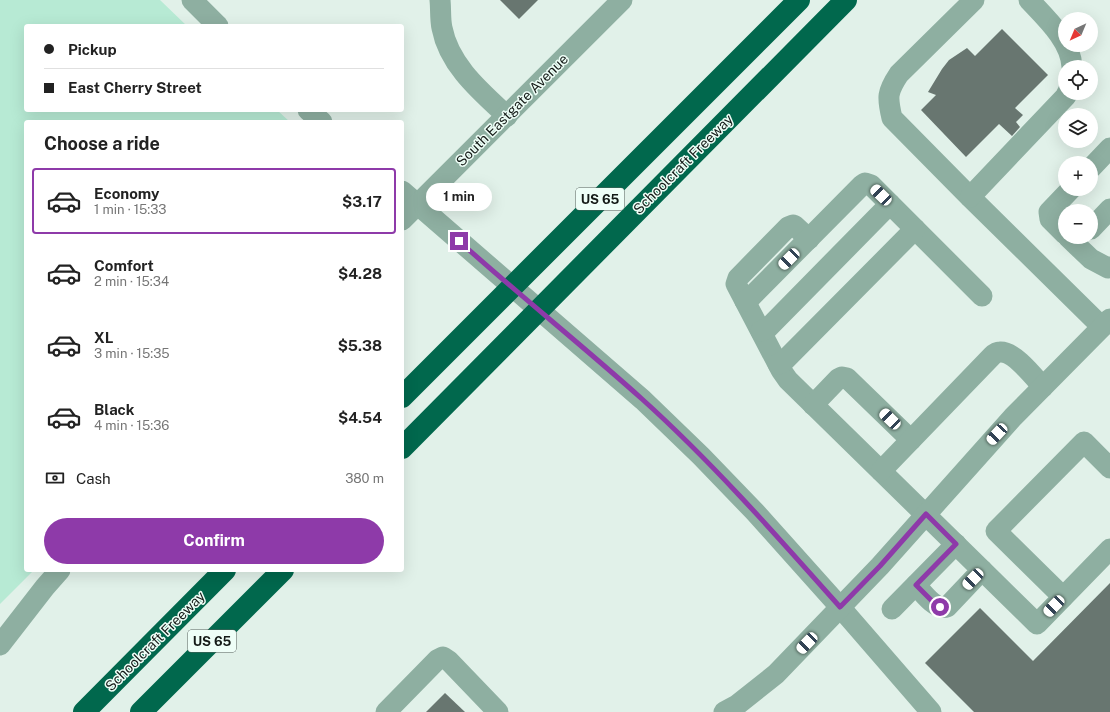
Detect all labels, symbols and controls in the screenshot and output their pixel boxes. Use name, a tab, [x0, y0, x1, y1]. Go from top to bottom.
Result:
north arrow	[1058, 12, 1098, 52]
map controls	[1058, 12, 1098, 244]
text: Pickup	[68, 41, 117, 58]
street label: South Eastgate Avenue	[453, 51, 571, 169]
button: locate	[1058, 60, 1098, 100]
text: East Cherry Street	[68, 79, 202, 96]
button: layers	[1058, 108, 1098, 148]
street label: Schoolcraft Freeway	[630, 111, 736, 217]
text: Choose a ride	[44, 133, 160, 154]
button: +	[1058, 156, 1098, 196]
car	[868, 182, 894, 208]
icon: car	[46, 183, 82, 219]
callout: 1 min	[426, 183, 492, 211]
text: Economy	[94, 185, 159, 202]
road number: US 65	[576, 188, 624, 210]
text: 1 min	[443, 189, 475, 204]
text: $3.17	[342, 193, 382, 210]
text: 1 min · 15:33	[94, 202, 167, 217]
button: −	[1058, 204, 1098, 244]
route end	[450, 232, 468, 250]
car	[776, 246, 802, 272]
icon: car	[46, 255, 82, 291]
text: Comfort	[94, 257, 154, 274]
text: $4.28	[338, 265, 382, 282]
text: 2 min · 15:34	[94, 274, 169, 289]
icon: car	[46, 327, 82, 363]
text: XL	[94, 329, 113, 346]
text: $5.38	[338, 337, 382, 354]
text: 3 min · 15:35	[94, 346, 170, 361]
icon: car	[46, 399, 82, 435]
text: Black	[94, 401, 134, 418]
car	[877, 406, 903, 432]
text: $4.54	[338, 409, 382, 426]
text: 4 min · 15:36	[94, 418, 169, 433]
car	[984, 421, 1010, 447]
icon: cash	[44, 467, 66, 489]
text: Cash	[76, 470, 111, 487]
text: 380 m	[345, 471, 384, 486]
button: Confirm	[44, 518, 384, 564]
car	[960, 566, 986, 592]
street label: Schoolcraft Freeway	[102, 588, 208, 694]
car	[1041, 593, 1067, 619]
route start	[931, 598, 949, 616]
road number: US 65	[188, 630, 236, 652]
car	[794, 630, 820, 656]

